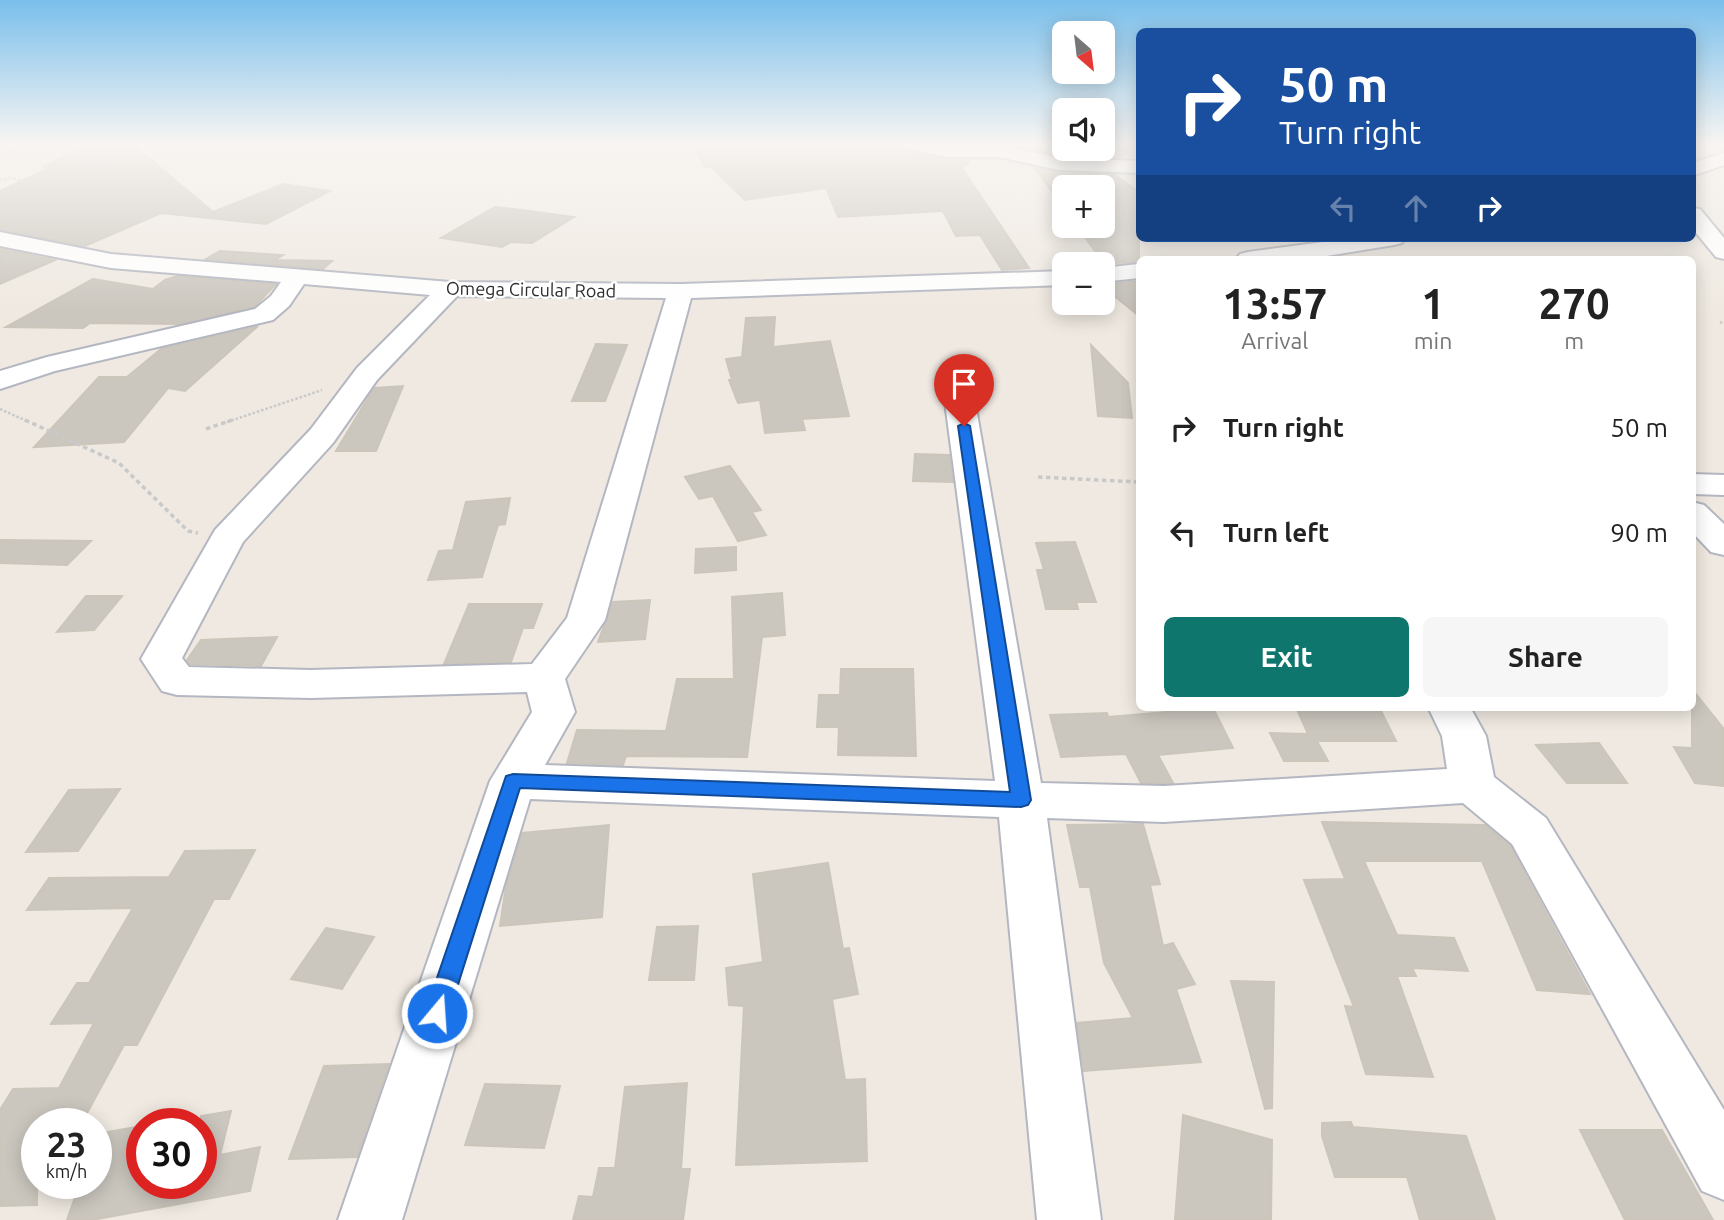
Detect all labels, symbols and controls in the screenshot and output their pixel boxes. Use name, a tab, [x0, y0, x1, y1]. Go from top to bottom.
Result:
north arrow	[1052, 21, 1115, 84]
map controls	[1052, 21, 1115, 315]
icon: right	[1164, 56, 1255, 147]
text: 50 m	[1279, 56, 1388, 111]
button: sound	[1052, 98, 1115, 161]
text: Turn right	[1279, 114, 1421, 150]
button: +	[1052, 175, 1115, 238]
icon: left	[1324, 189, 1362, 227]
icon: ahead	[1397, 189, 1435, 227]
icon: right	[1470, 189, 1508, 227]
button: −	[1052, 252, 1115, 315]
street label: Omega Circular Road	[446, 278, 616, 300]
text: 13:57	[1222, 280, 1327, 327]
text: 1	[1421, 280, 1445, 327]
text: 270	[1539, 280, 1610, 327]
text: Arrival	[1241, 328, 1308, 353]
text: min	[1414, 328, 1452, 353]
text: m	[1564, 328, 1584, 353]
pin	[934, 354, 994, 426]
icon: arrive	[945, 365, 983, 403]
icon: right	[1164, 409, 1202, 447]
text: Turn right	[1223, 413, 1344, 442]
text: 50 m	[1610, 413, 1668, 442]
icon: left	[1164, 514, 1202, 552]
text: Turn left	[1223, 518, 1329, 547]
text: 90 m	[1610, 518, 1668, 547]
button: Exit	[1164, 617, 1409, 697]
button: Share	[1423, 617, 1668, 697]
position arrow	[400, 976, 474, 1050]
speed limit sign: 30	[126, 1108, 217, 1199]
text: 23	[47, 1124, 86, 1164]
text: km/h	[46, 1161, 87, 1181]

